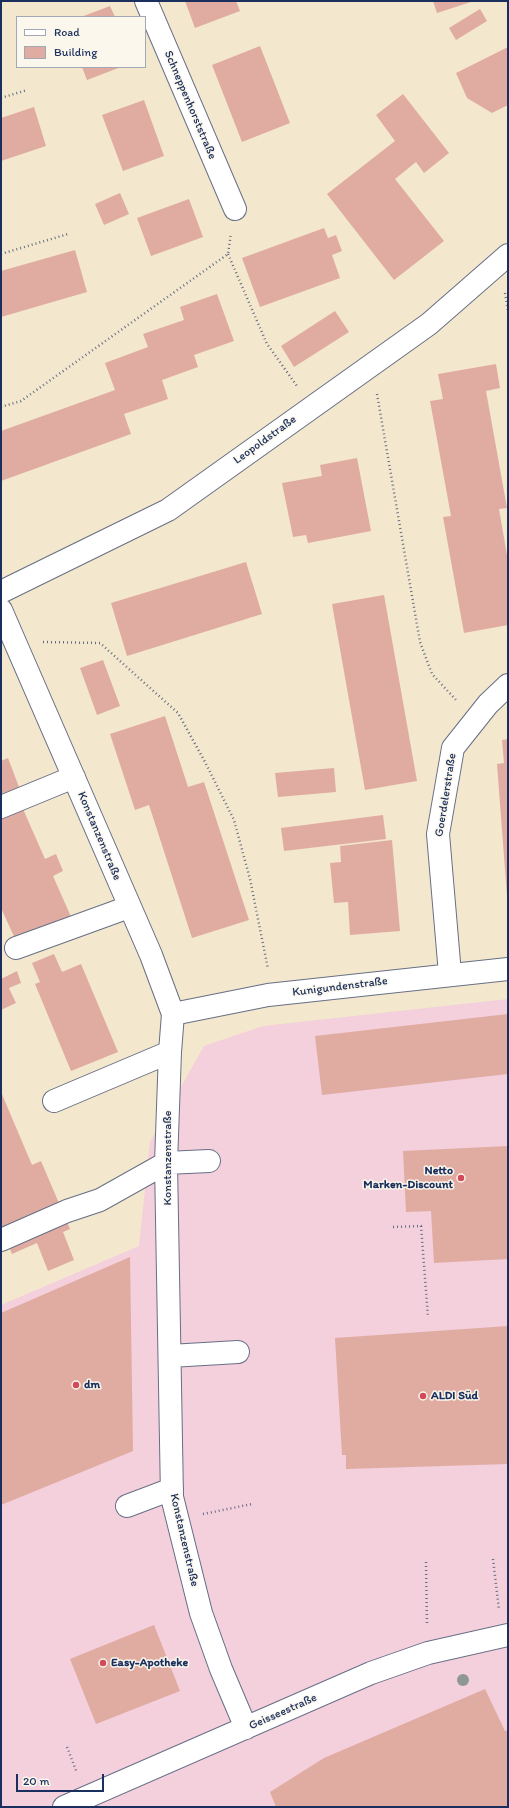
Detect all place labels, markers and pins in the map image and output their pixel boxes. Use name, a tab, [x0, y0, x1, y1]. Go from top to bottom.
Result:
place label: Netto Marken-Discount	[363, 1164, 453, 1192]
marker: Netto Marken-Discount	[456, 1173, 466, 1183]
place label: dm	[84, 1378, 100, 1392]
marker: dm	[71, 1380, 81, 1390]
place label: ALDI Süd	[431, 1389, 478, 1403]
marker: ALDI Süd	[418, 1391, 428, 1401]
place label: Easy-Apotheke	[111, 1656, 188, 1670]
marker: Easy-Apotheke	[98, 1658, 108, 1668]

